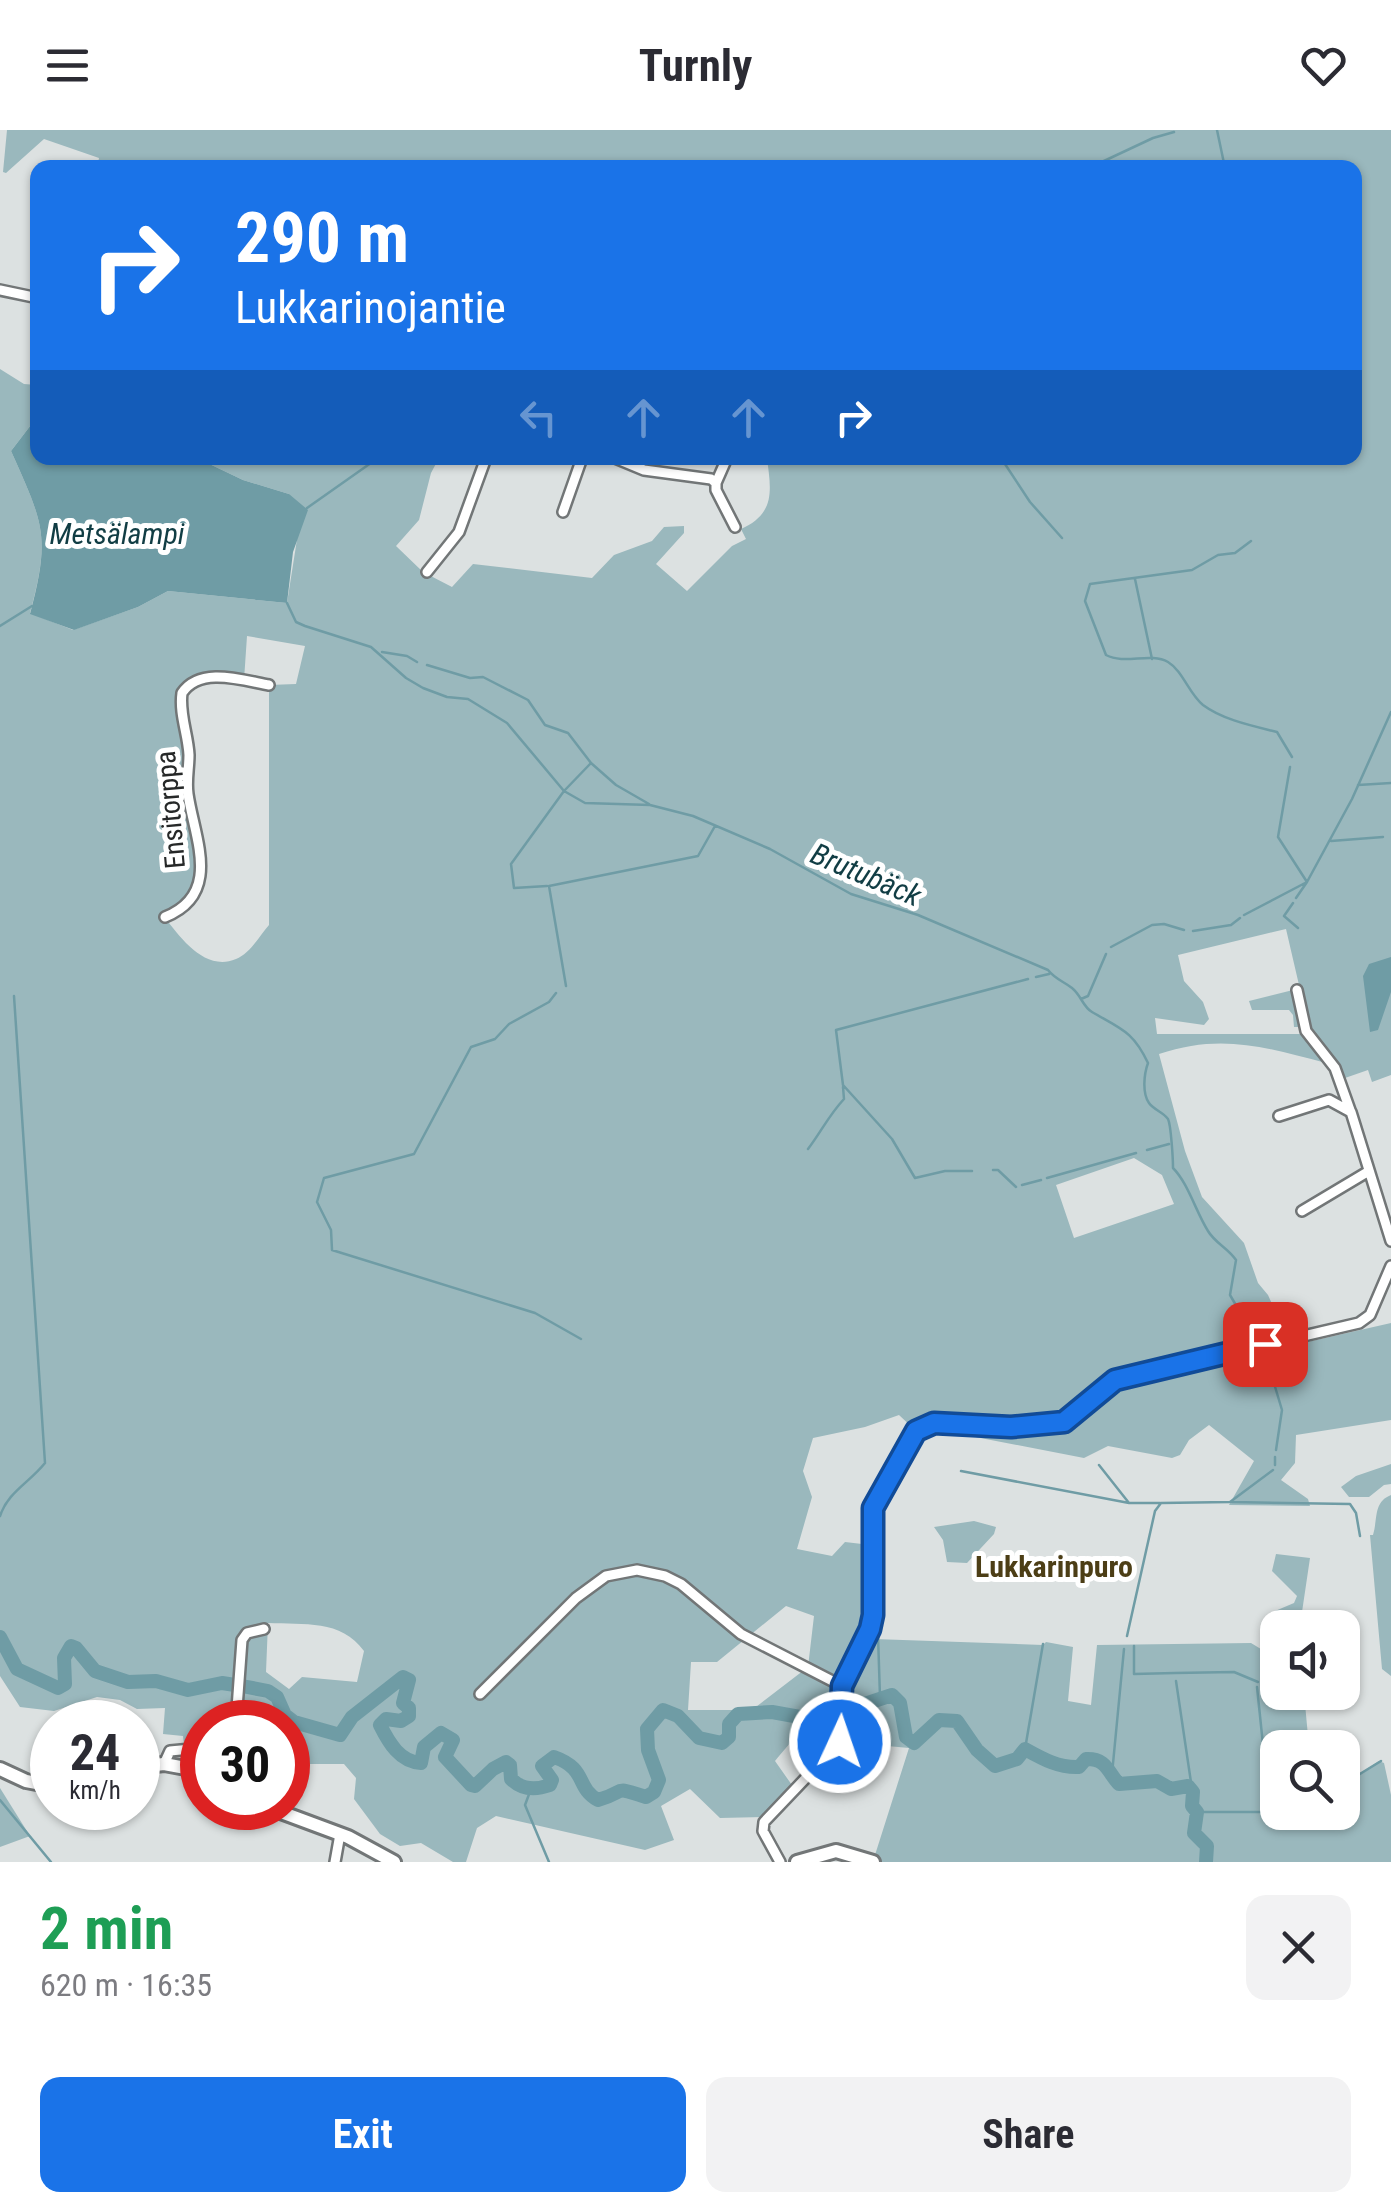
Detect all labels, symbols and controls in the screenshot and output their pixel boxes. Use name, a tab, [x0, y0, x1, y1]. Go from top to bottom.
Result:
icon: menu	[40, 38, 95, 93]
icon: heart	[1296, 38, 1351, 93]
text: Turnly	[639, 39, 752, 92]
text: 290 m	[235, 197, 409, 279]
icon: right	[70, 200, 200, 330]
text: Lukkarinojantie	[235, 281, 506, 334]
icon: left	[511, 390, 566, 445]
icon: ahead	[616, 390, 671, 445]
icon: ahead	[721, 390, 776, 445]
icon: right	[826, 390, 881, 445]
water label: Metsälampi	[49, 516, 185, 551]
street label: Ensitorppa	[149, 750, 192, 870]
water label: Brutubäck	[806, 836, 927, 914]
pin	[1223, 1302, 1308, 1387]
icon: arrive	[1238, 1317, 1293, 1372]
district label: Lukkarinpuro	[975, 1549, 1133, 1584]
map controls	[1260, 1610, 1360, 1830]
button: sound	[1260, 1610, 1360, 1710]
position arrow	[788, 1690, 892, 1794]
speed limit sign: 30	[180, 1700, 310, 1830]
text: 24	[70, 1724, 120, 1782]
button: search	[1260, 1730, 1360, 1830]
text: km/h	[69, 1776, 121, 1805]
text: 2 min	[40, 1893, 173, 1964]
button: close	[1246, 1895, 1351, 2000]
text: 620 m · 16:35	[40, 1966, 212, 2004]
button: Exit	[40, 2077, 686, 2192]
button: Share	[706, 2077, 1351, 2192]

